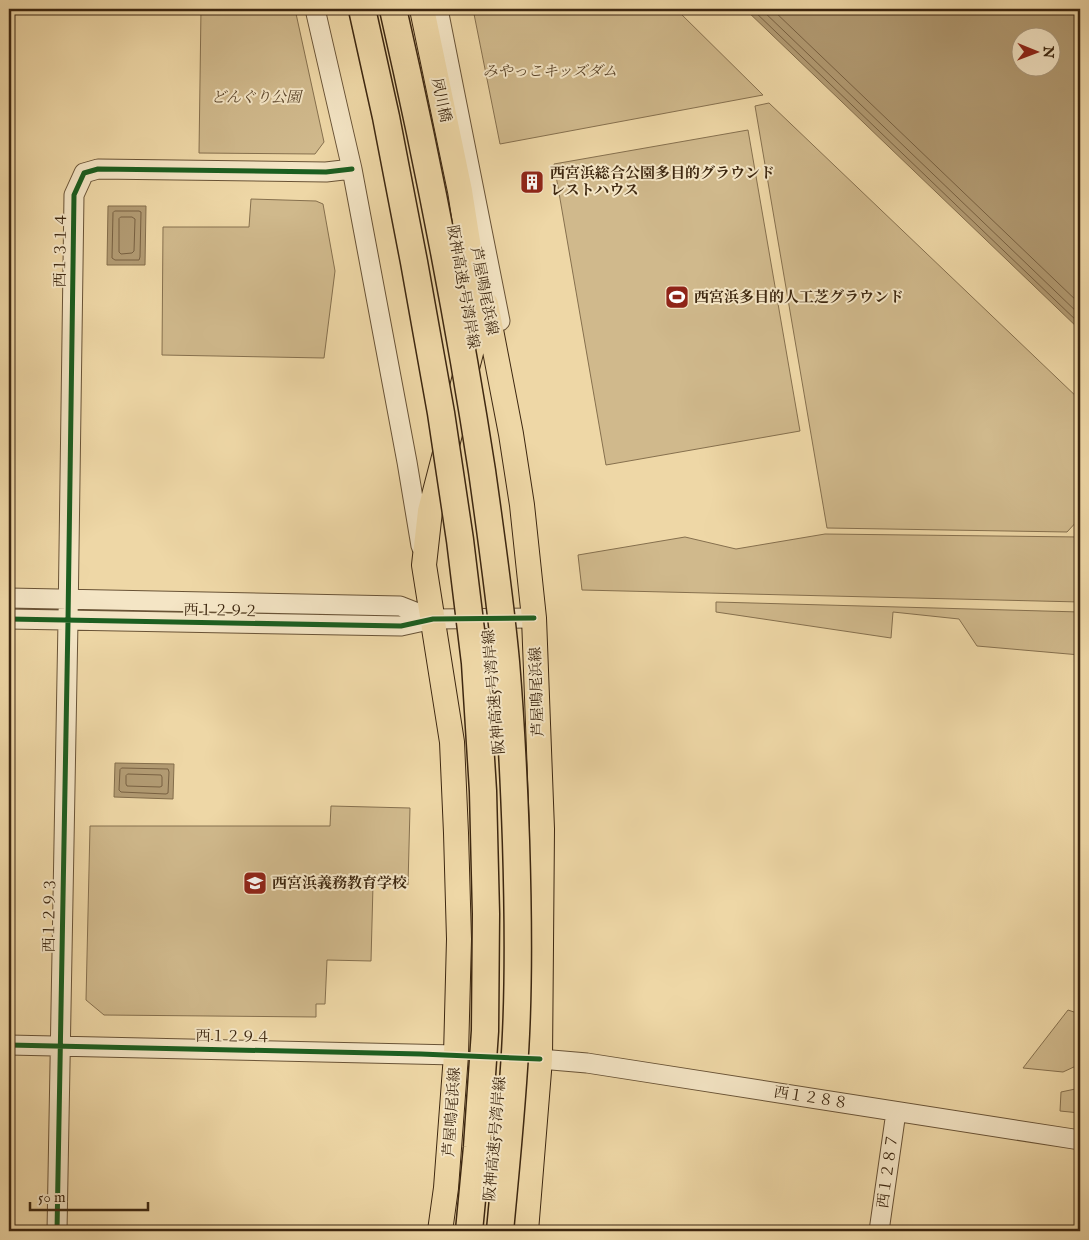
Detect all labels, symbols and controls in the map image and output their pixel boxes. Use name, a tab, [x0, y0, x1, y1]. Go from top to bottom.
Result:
north arrow	[1012, 28, 1062, 78]
text: N	[1039, 45, 1057, 58]
park label: みやっこキッズダム	[483, 62, 617, 81]
street label: 夙川橋	[427, 76, 455, 124]
park label: どんぐり公園	[211, 88, 304, 107]
place label: 西宮浜総合公園多目的グラウンド レストハウス	[550, 164, 775, 200]
building icon: 西宮浜総合公園多目的グラウンド レストハウス	[519, 169, 545, 195]
street label: 西１３１４	[51, 212, 71, 288]
street label: 阪神高速5号湾岸線	[443, 224, 483, 350]
street label: 芦屋鳴尾浜線	[466, 245, 502, 337]
sports icon: 西宮浜多目的人工芝グラウンド	[664, 284, 690, 310]
place label: 西宮浜多目的人工芝グラウンド	[694, 288, 904, 307]
street label: 西１２９２	[183, 601, 259, 621]
street label: 阪神高速5号湾岸線	[479, 629, 509, 755]
street label: 芦屋鳴尾浜線	[526, 647, 548, 737]
school or university icon: 西宮浜義務教育学校	[242, 870, 268, 896]
place label: 西宮浜義務教育学校	[272, 874, 407, 893]
street label: 西１２９３	[40, 877, 60, 953]
street label: 西１２９４	[195, 1027, 271, 1047]
street label: 芦屋鳴尾浜線	[439, 1066, 465, 1158]
street label: 阪神高速5号湾岸線	[480, 1076, 510, 1202]
street label: 西１２８８	[772, 1083, 850, 1113]
street label: 西１２８７	[873, 1133, 903, 1209]
scale bar	[30, 1180, 148, 1212]
text: 50 m	[38, 1188, 66, 1207]

